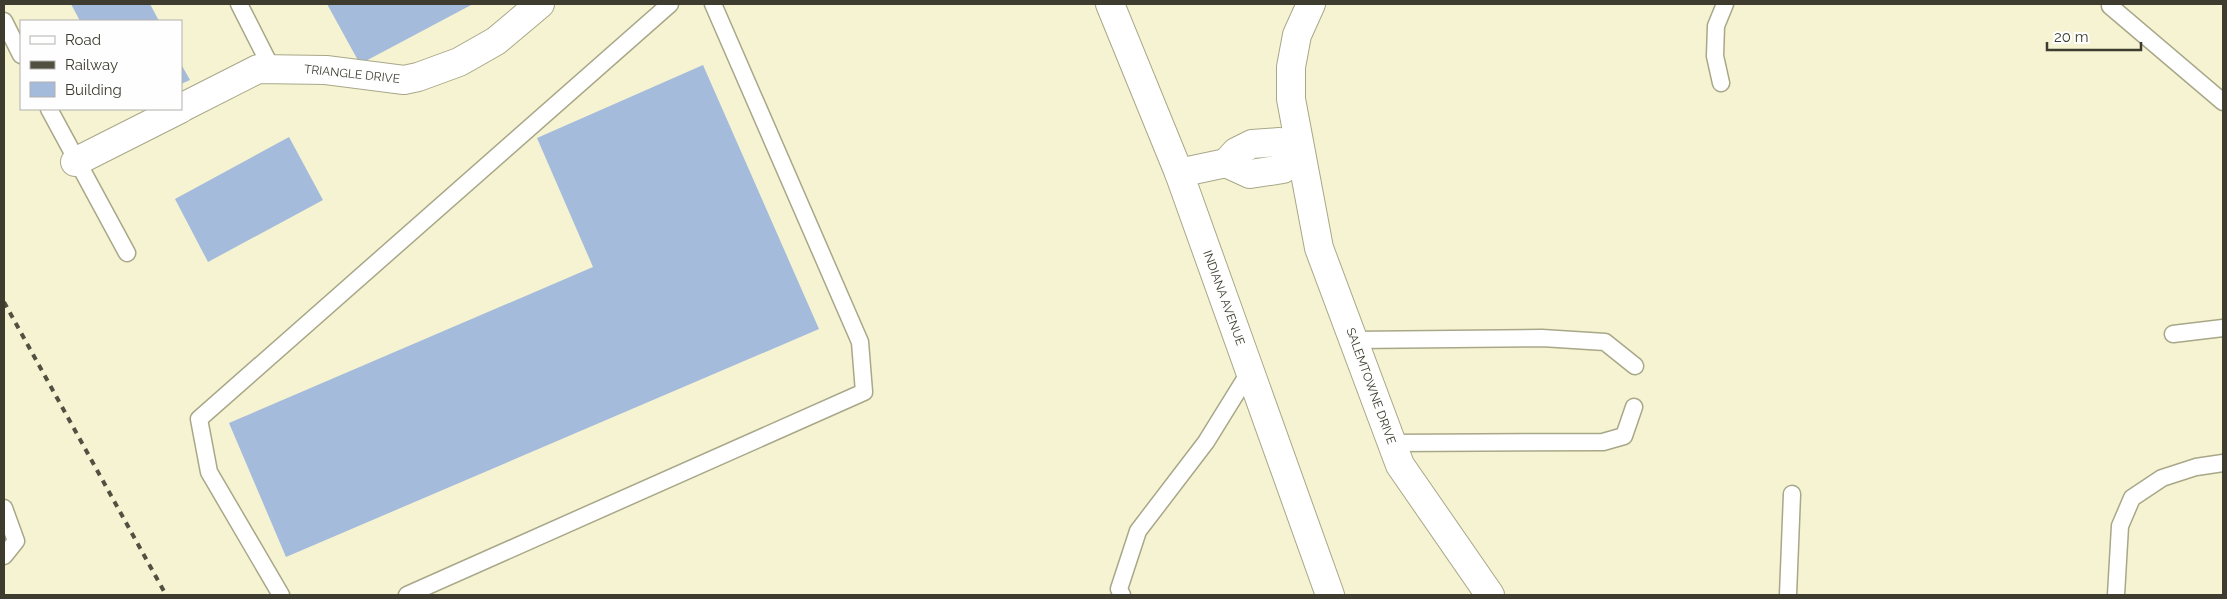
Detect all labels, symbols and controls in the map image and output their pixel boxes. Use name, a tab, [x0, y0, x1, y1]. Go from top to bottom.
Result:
legend	[20, 20, 182, 110]
scale bar	[2047, 20, 2141, 52]
text: 20 m	[2054, 28, 2089, 46]
text: Road	[65, 31, 101, 49]
text: Railway	[65, 56, 118, 74]
street label: TRIANGLE DRIVE	[303, 62, 401, 86]
text: Building	[65, 81, 122, 99]
street label: INDIANA AVENUE	[1200, 249, 1248, 347]
street label: SALEMTOWNE DRIVE	[1343, 326, 1399, 446]

